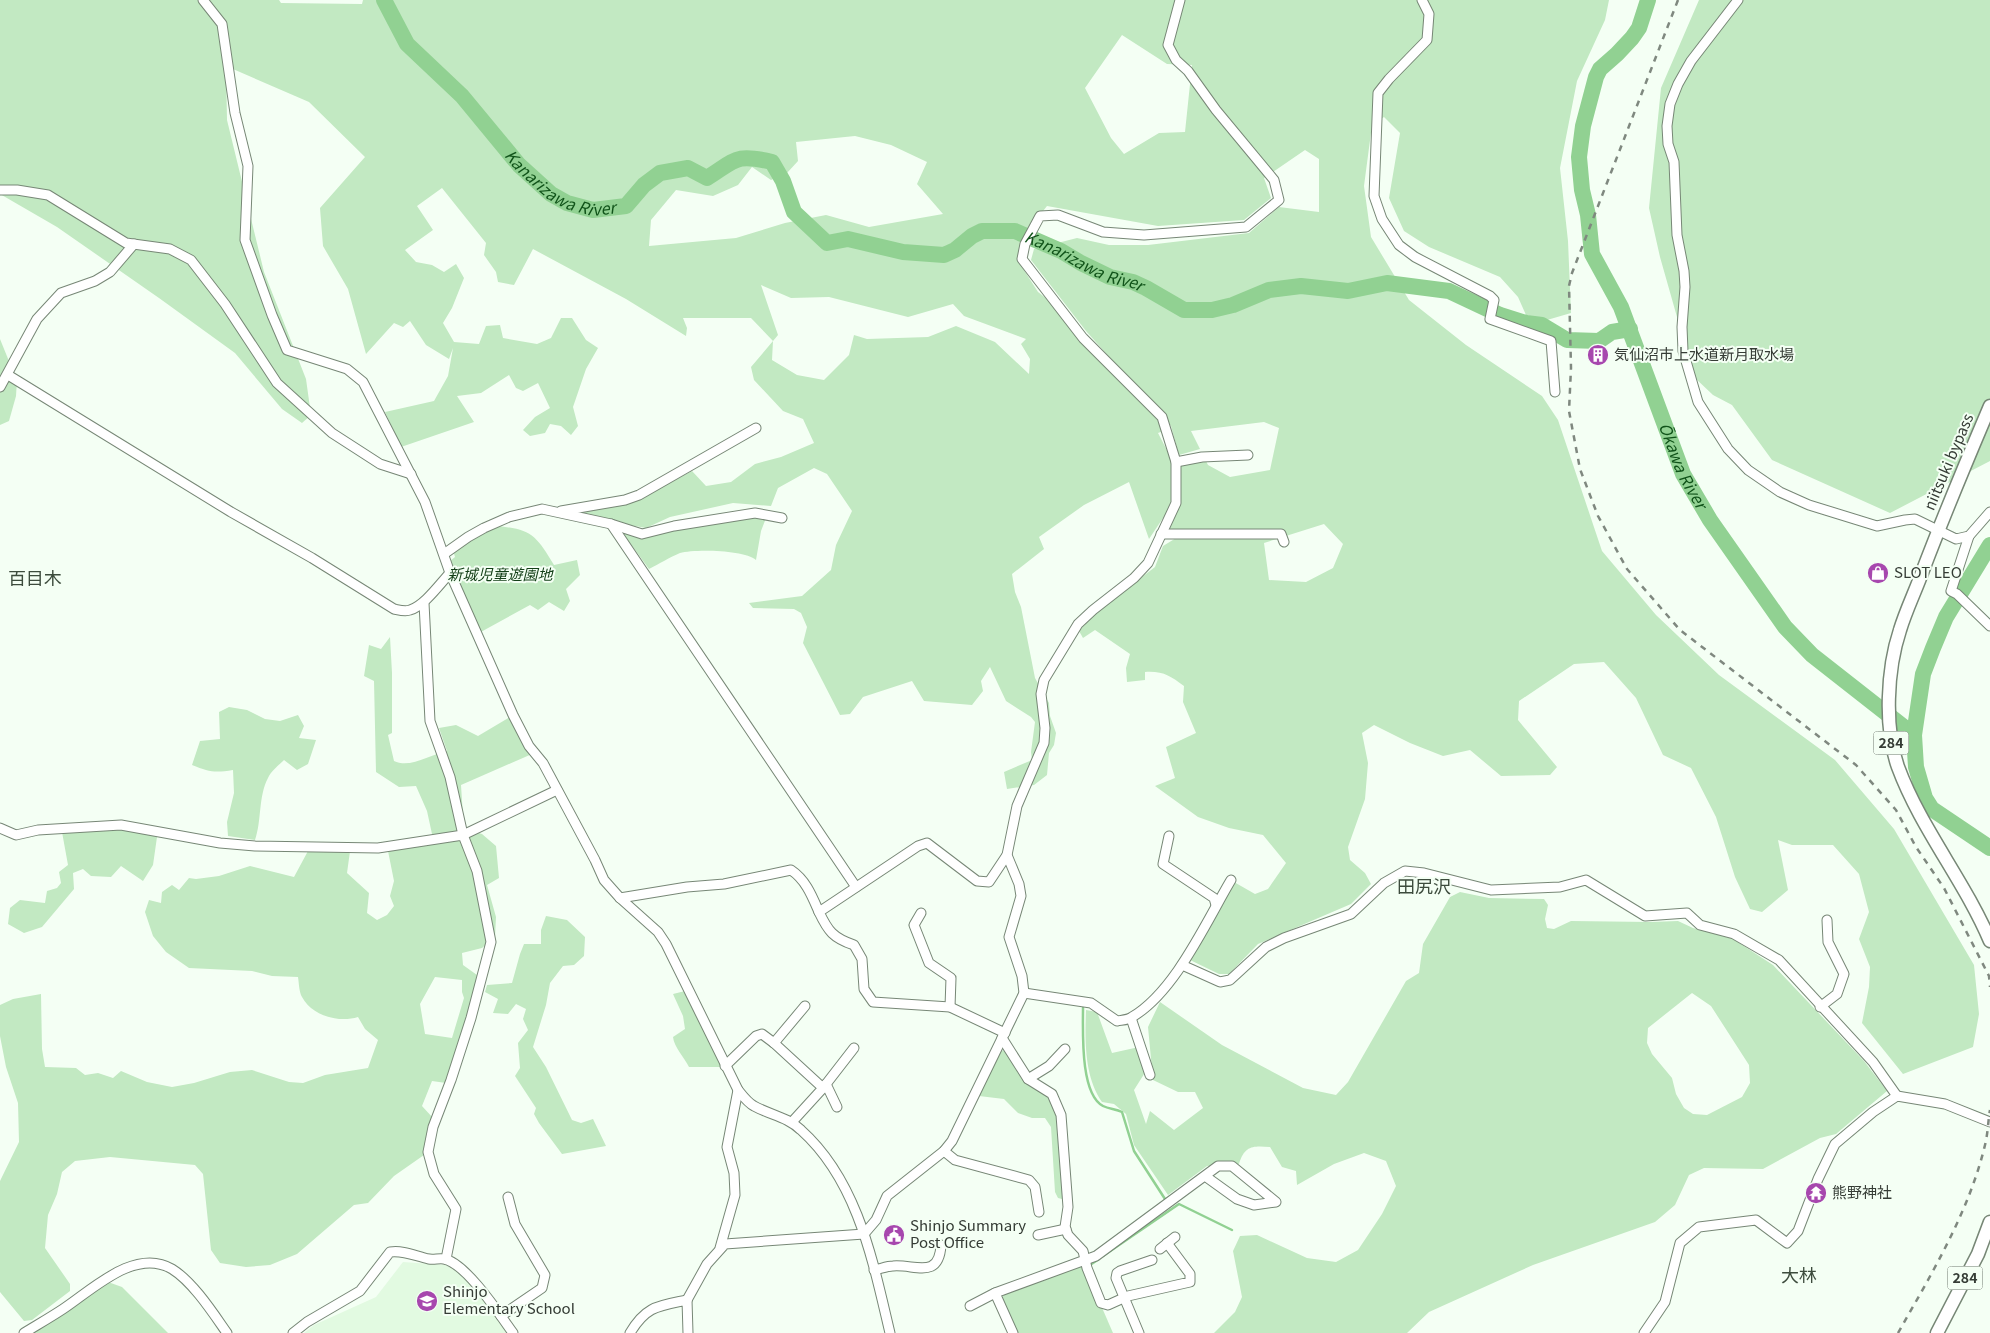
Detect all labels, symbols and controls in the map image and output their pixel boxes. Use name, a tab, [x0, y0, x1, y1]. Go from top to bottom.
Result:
water label: Kanarizawa River	[500, 144, 620, 221]
water label: Kanarizawa River	[1021, 224, 1151, 298]
building icon: 気仙沼市上水道新月取水場	[1586, 343, 1610, 367]
place label: 気仙沼市上水道新月取水場	[1614, 343, 1794, 364]
street label: niitsuki bypass	[1918, 410, 1977, 513]
water label: Ōkawa River	[1654, 419, 1715, 515]
shop icon: SLOT LEO	[1866, 561, 1890, 585]
place label: SLOT LEO	[1894, 561, 1962, 582]
park label: 新城児童遊園地	[447, 563, 554, 584]
district label: 百目木	[8, 564, 62, 590]
road number: 284	[1874, 731, 1908, 754]
district label: 田尻沢	[1397, 872, 1451, 898]
temple icon: 熊野神社	[1804, 1181, 1828, 1205]
place label: 熊野神社	[1832, 1181, 1892, 1202]
place label: Shinjo Summary Post Office	[910, 1214, 1026, 1252]
public building icon: Shinjo Summary Post Office	[882, 1223, 906, 1247]
district label: 大林	[1781, 1261, 1817, 1287]
road number: 284	[1948, 1266, 1982, 1290]
place label: Shinjo Elementary School	[443, 1280, 575, 1318]
school or university icon: Shinjo Elementary School	[415, 1289, 439, 1313]

